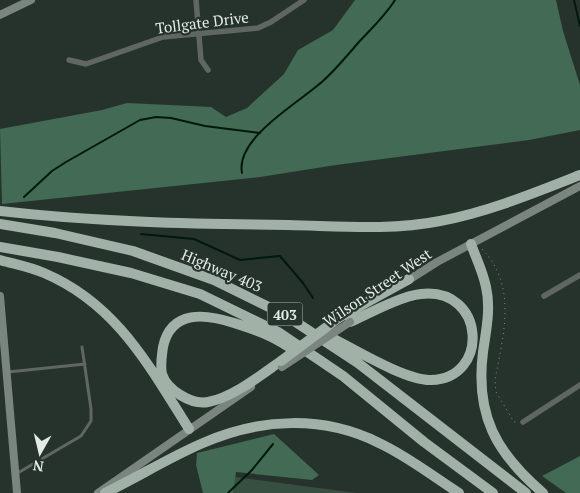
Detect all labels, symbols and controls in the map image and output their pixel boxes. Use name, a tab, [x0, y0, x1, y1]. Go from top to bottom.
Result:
street label: Tollgate Drive	[154, 6, 250, 38]
street label: Wilson Street West	[319, 243, 435, 331]
street label: Highway 403	[179, 244, 265, 296]
road number: 403	[268, 302, 302, 326]
north arrow	[15, 428, 65, 478]
text: N	[31, 456, 45, 477]

